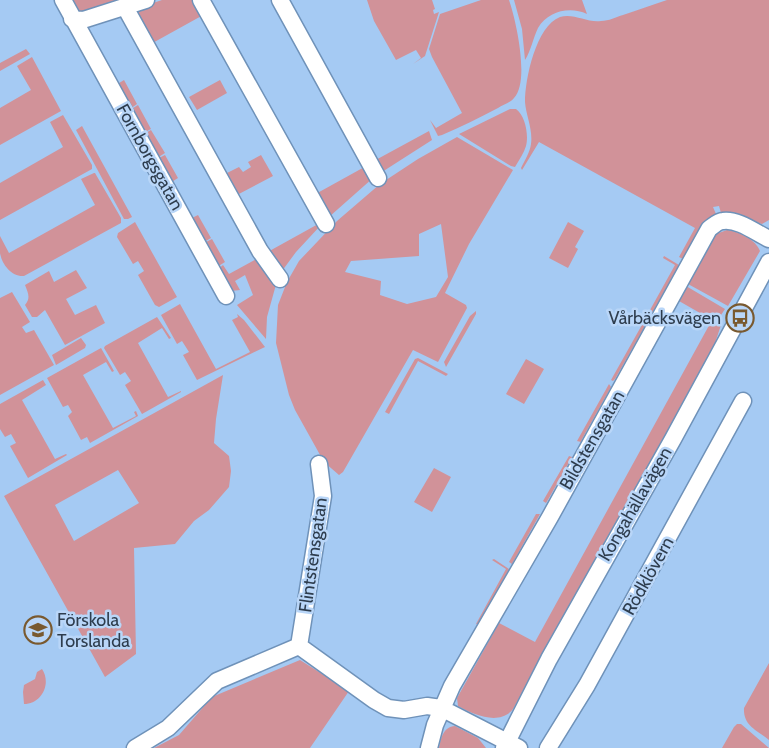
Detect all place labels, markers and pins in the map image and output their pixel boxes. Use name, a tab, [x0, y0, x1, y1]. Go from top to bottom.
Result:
bus stop icon: Vårbäcksvägen	[725, 303, 755, 333]
place label: Vårbäcksvägen	[608, 307, 721, 329]
place label: Förskola Torslanda	[57, 609, 130, 652]
school or university icon: Förskola Torslanda	[23, 615, 53, 645]

